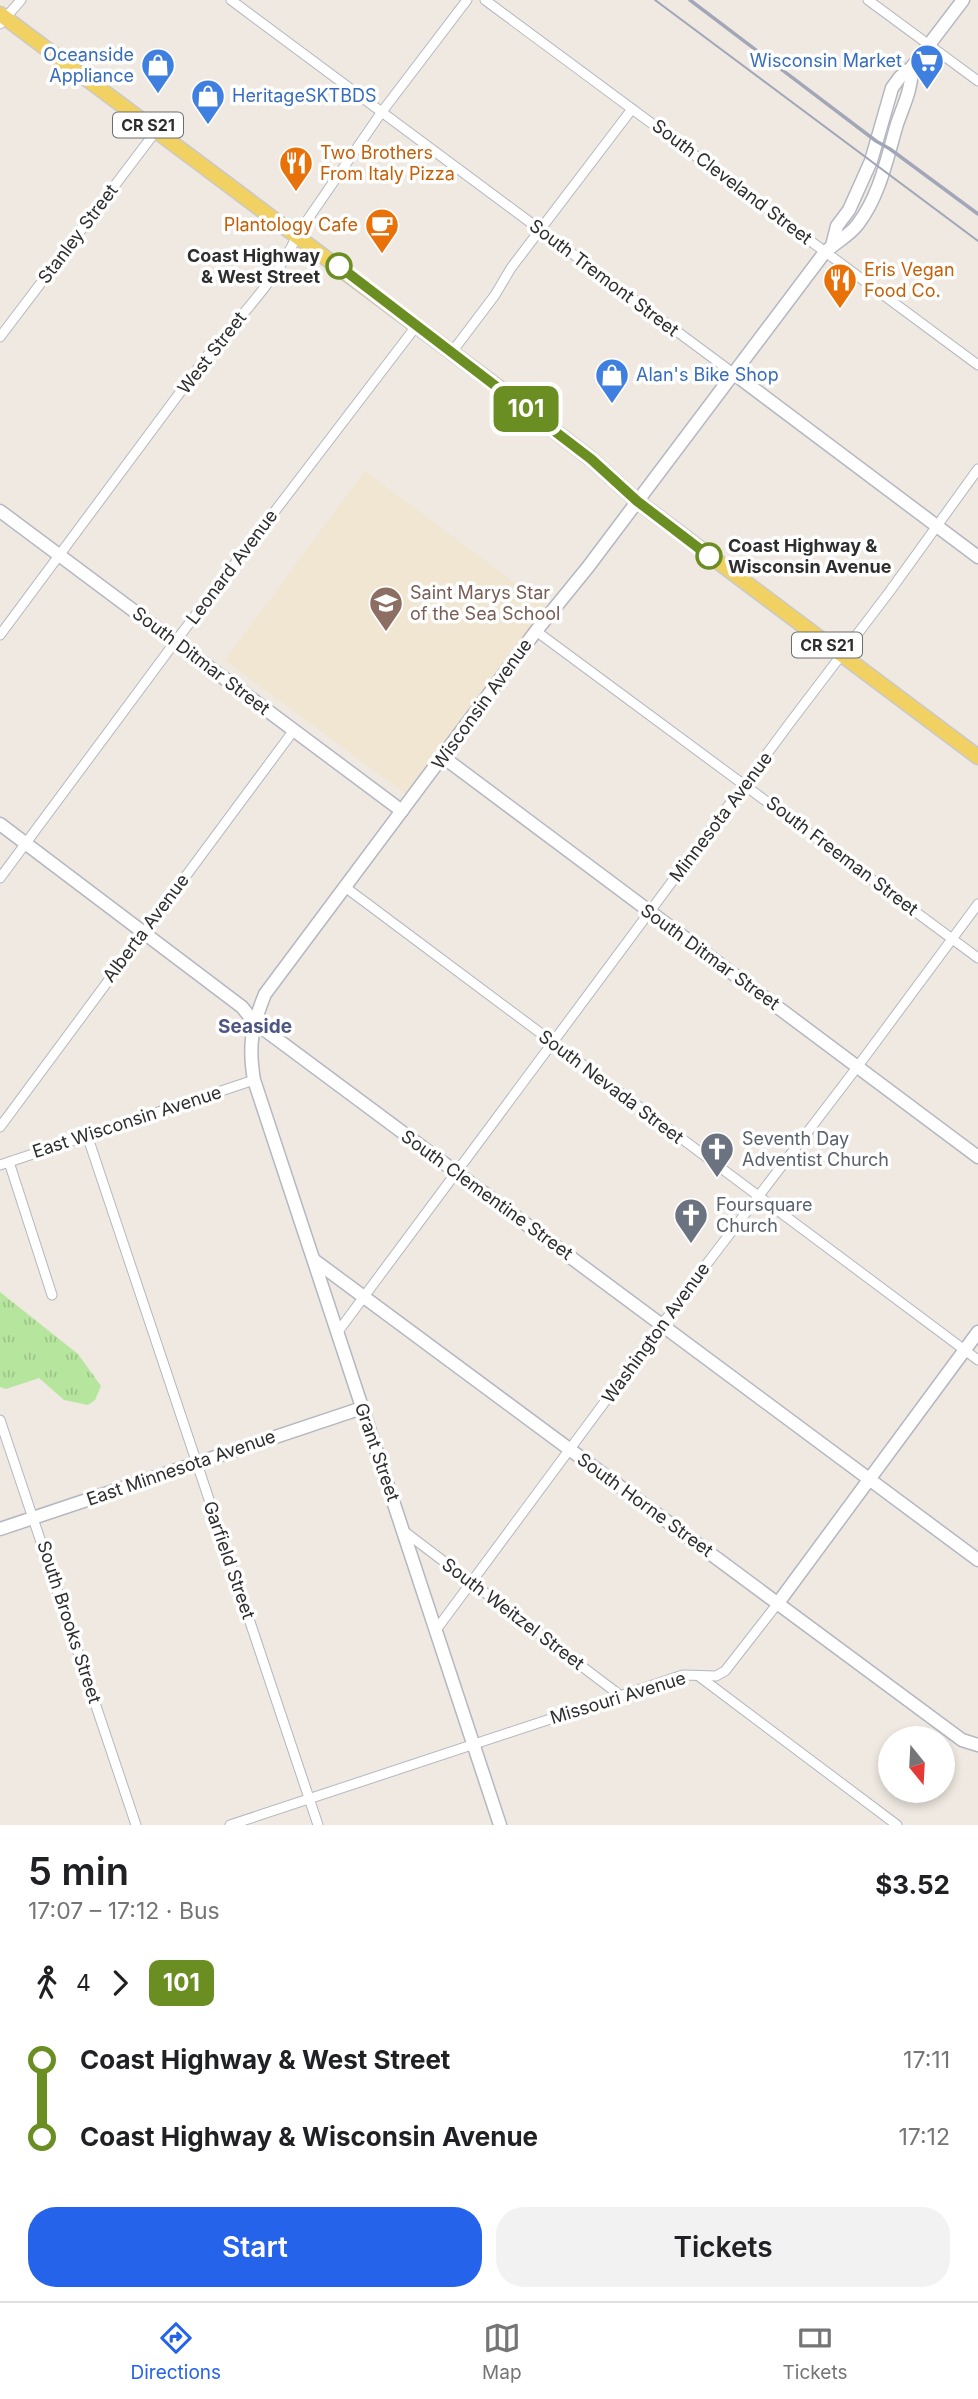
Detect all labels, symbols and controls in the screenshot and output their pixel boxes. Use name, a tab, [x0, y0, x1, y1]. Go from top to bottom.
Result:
supermarket icon: Wisconsin Market	[908, 42, 946, 91]
place label: Oceanside Appliance	[43, 44, 134, 86]
shop icon: Oceanside Appliance	[139, 46, 177, 95]
place label: Wisconsin Market	[750, 50, 902, 71]
shop icon: HeritageSKTBDS	[189, 77, 227, 126]
place label: HeritageSKTBDS	[232, 85, 376, 106]
road number: CR S21	[113, 113, 183, 138]
street label: South Cleveland Street	[648, 115, 816, 249]
place label: Two Brothers From Italy Pizza	[320, 142, 455, 184]
restaurant icon: Two Brothers From Italy Pizza	[277, 144, 315, 193]
street label: Stanley Street	[33, 180, 122, 287]
cafe icon: Plantology Cafe	[363, 206, 401, 255]
place label: Plantology Cafe	[224, 214, 358, 235]
street label: South Tremont Street	[526, 215, 683, 341]
place label: Coast Highway & West Street	[187, 245, 320, 287]
marker: Coast Highway & West Street	[326, 253, 352, 279]
place label: Eris Vegan Food Co.	[864, 259, 955, 301]
restaurant icon: Eris Vegan Food Co.	[821, 261, 859, 310]
street label: West Street	[173, 307, 250, 398]
shop icon: Alan's Bike Shop	[593, 356, 631, 405]
place label: Alan's Bike Shop	[636, 364, 779, 385]
line badge: 101	[486, 386, 566, 432]
text: 101	[508, 394, 544, 423]
street label: Leonard Avenue	[182, 505, 282, 628]
place label: Coast Highway & Wisconsin Avenue	[728, 535, 892, 577]
marker: Coast Highway & Wisconsin Avenue	[696, 543, 722, 569]
place label: Saint Marys Star of the Sea School	[410, 582, 560, 624]
school or university icon: Saint Marys Star of the Sea School	[367, 584, 405, 633]
street label: South Ditmar Street	[129, 602, 274, 719]
road number: CR S21	[792, 632, 862, 658]
street label: Wisconsin Avenue	[427, 634, 536, 773]
street label: Minnesota Avenue	[665, 748, 776, 886]
street label: South Freeman Street	[762, 792, 922, 920]
street label: Alberta Avenue	[98, 870, 193, 986]
street label: South Ditmar Street	[637, 899, 784, 1014]
district label: Seaside	[218, 1015, 292, 1038]
street label: South Nevada Street	[535, 1025, 688, 1148]
street label: East Wisconsin Avenue	[30, 1081, 224, 1162]
street label: South Clementine Street	[398, 1125, 577, 1264]
place label: Seventh Day Adventist Church	[742, 1128, 889, 1170]
church icon: Seventh Day Adventist Church	[698, 1130, 736, 1179]
place label: Foursquare Church	[716, 1194, 812, 1236]
church icon: Foursquare Church	[672, 1196, 710, 1245]
street label: Washington Avenue	[598, 1258, 714, 1407]
street label: Grant Street	[351, 1400, 404, 1504]
street label: East Minnesota Avenue	[84, 1425, 278, 1510]
street label: South Horne Street	[573, 1448, 717, 1561]
street label: Garfield Street	[199, 1498, 260, 1622]
street label: South Brooks Street	[33, 1538, 106, 1706]
street label: South Weitzel Street	[438, 1553, 589, 1674]
street label: Missouri Avenue	[547, 1667, 688, 1728]
north arrow	[878, 1726, 956, 1802]
map controls	[878, 1726, 955, 1803]
text: 5 min	[28, 1848, 129, 1894]
text: $3.52	[875, 1869, 950, 1900]
text: 17:07 – 17:12 · Bus	[28, 1897, 220, 1925]
icon: walk	[28, 1964, 66, 2002]
icon: forward	[101, 1964, 139, 2002]
text: 101	[163, 1968, 200, 1997]
text: 4	[76, 1969, 91, 1997]
text: Coast Highway & West Street	[80, 2044, 450, 2075]
text: 17:11	[903, 2046, 950, 2074]
text: Coast Highway & Wisconsin Avenue	[80, 2121, 538, 2152]
text: 17:12	[898, 2123, 950, 2151]
button: Start	[28, 2207, 482, 2287]
button: Tickets	[496, 2207, 950, 2287]
tab: Directions	[131, 2319, 221, 2384]
tab: Map	[482, 2319, 522, 2384]
tab: Tickets	[783, 2319, 847, 2384]

